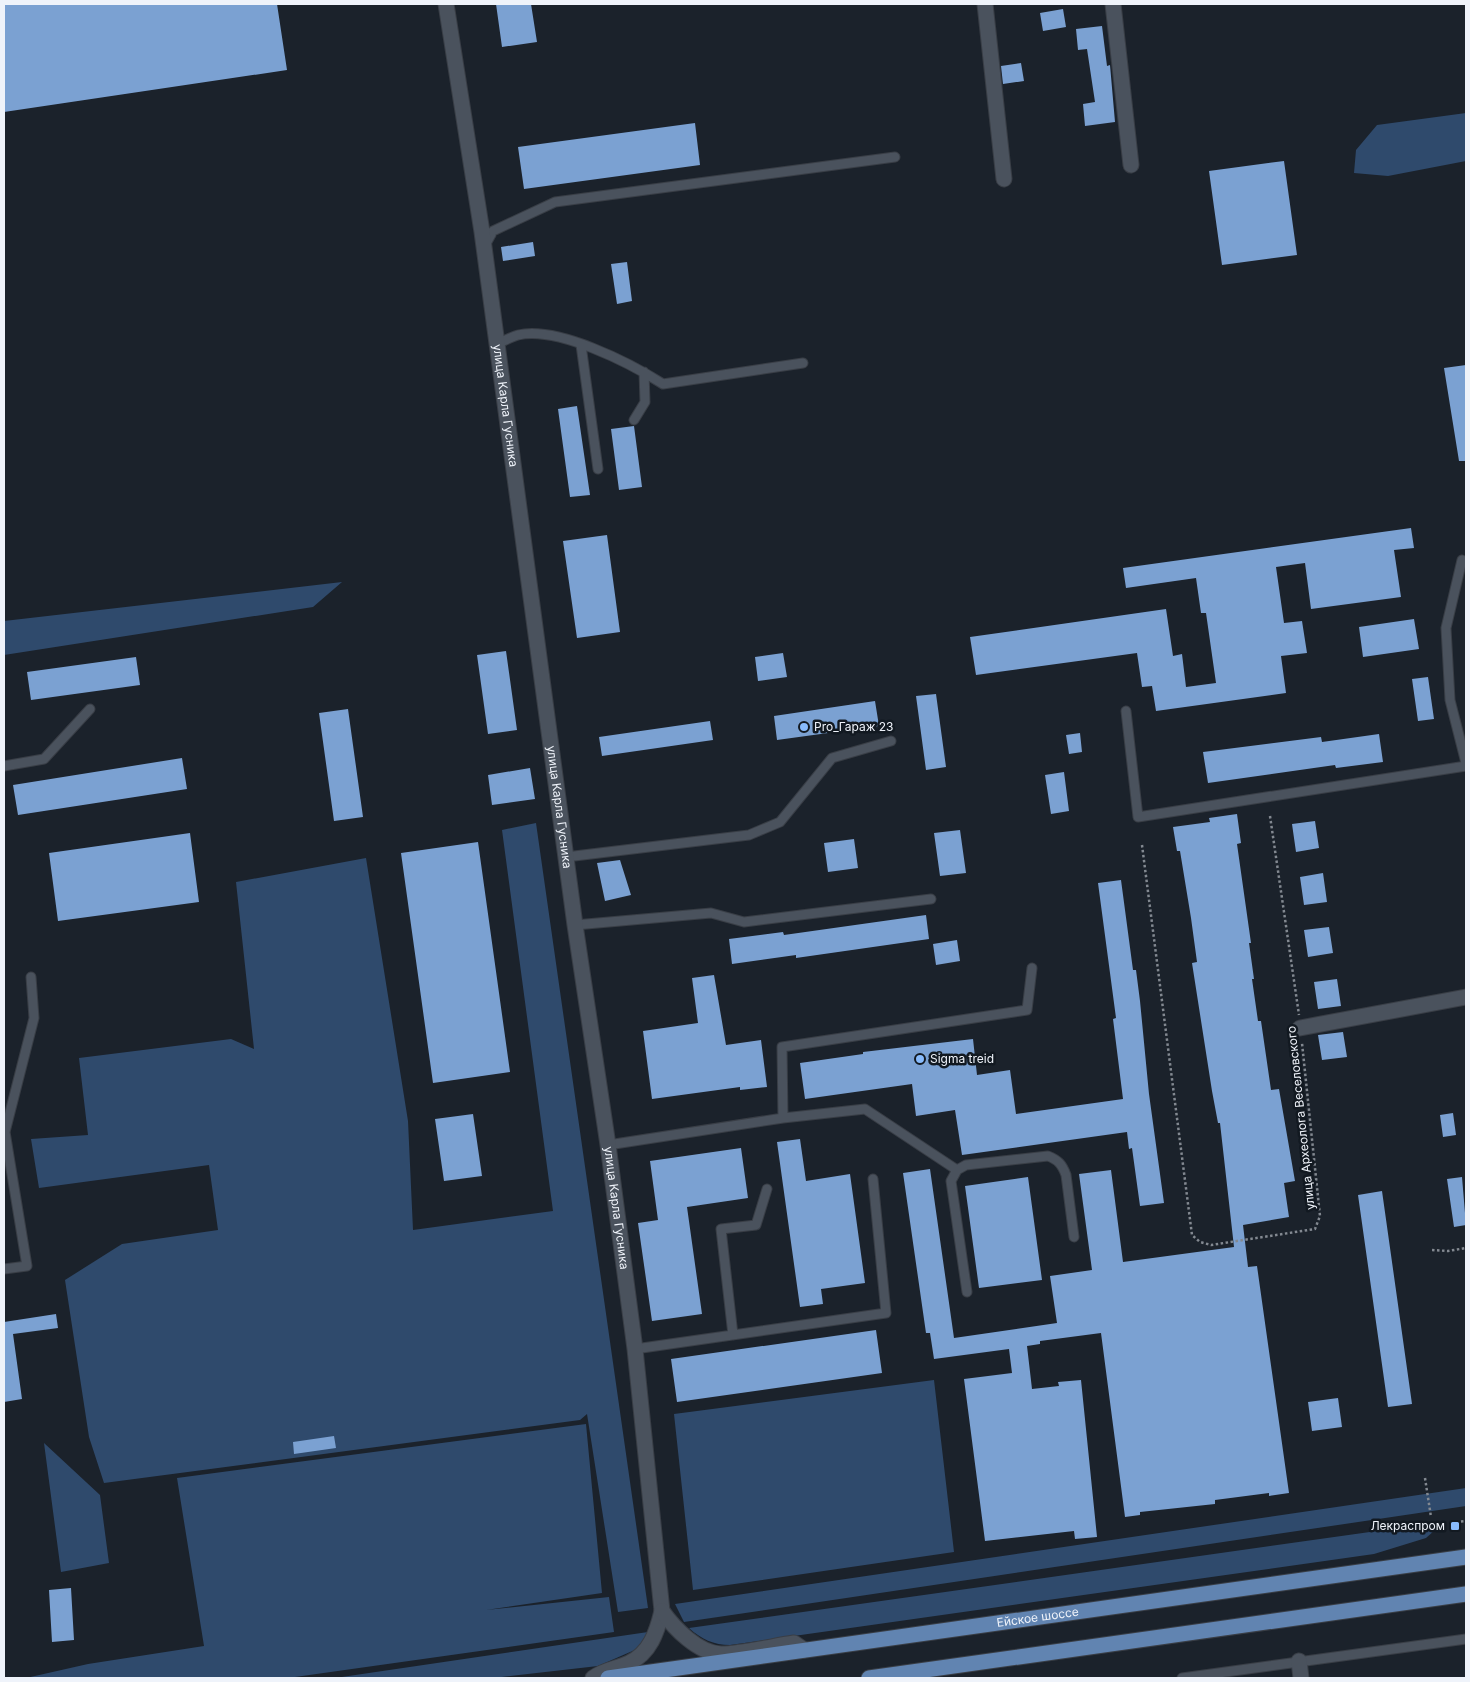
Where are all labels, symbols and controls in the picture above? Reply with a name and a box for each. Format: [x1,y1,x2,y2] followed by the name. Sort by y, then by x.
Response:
[490,343,521,468] street label: улица Карла Гусника
[814,719,893,734] place label: Pro_Гараж 23
[798,721,810,733] marker: Pro_Гараж 23
[544,745,575,869] street label: улица Карла Гусника
[1283,1025,1318,1211] street label: улица Археолога Веселовского
[930,1051,994,1066] place label: Sigma treid
[914,1053,926,1065] marker: Sigma treid
[601,1146,632,1270] street label: улица Карла Гусника
[1371,1518,1445,1533] place label: Лекраспром
[1449,1520,1461,1532] marker: Лекраспром
[996,1604,1080,1630] street label: Ейское шоссе

